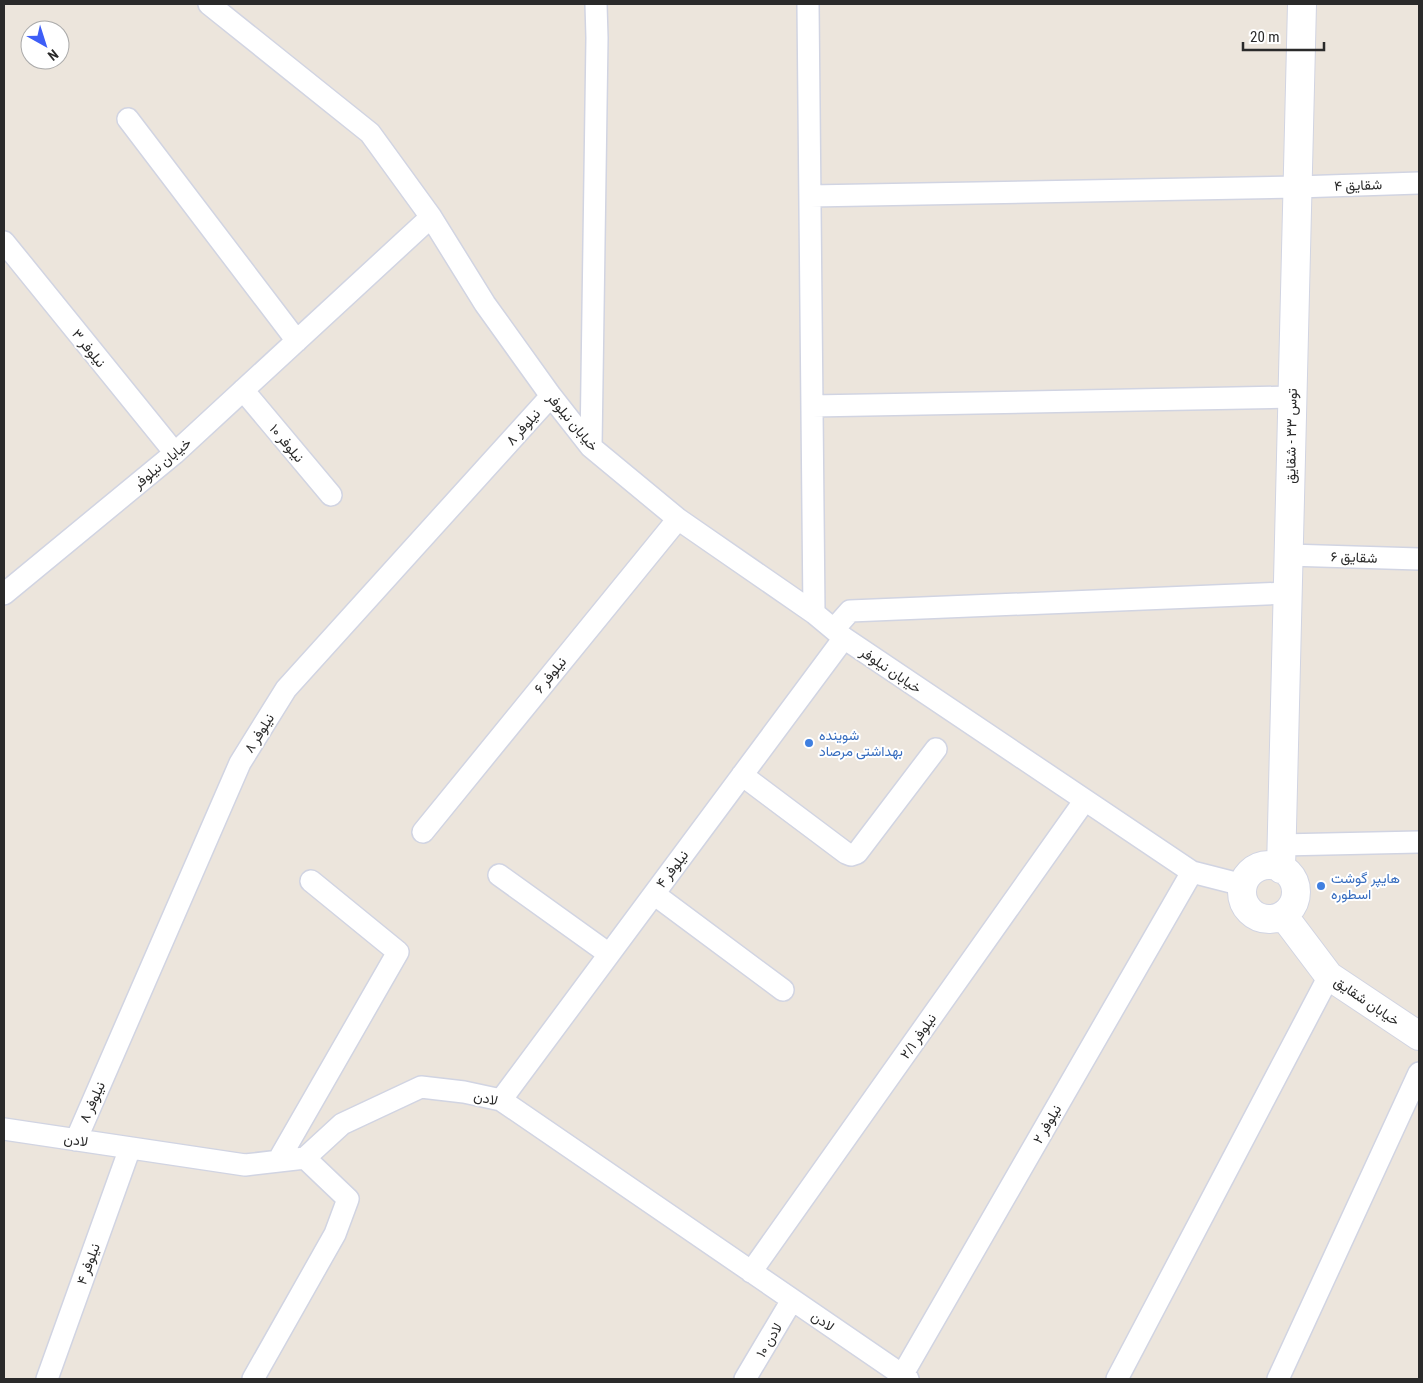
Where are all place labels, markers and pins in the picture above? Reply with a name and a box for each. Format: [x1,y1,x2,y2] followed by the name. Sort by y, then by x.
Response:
[819,727,903,760] place label: شوینده بهداشتی مرصاد
[803,737,815,749] marker: شوینده بهداشتی مرصاد
[1331,870,1400,903] place label: هایپر گوشت اسطوره
[1315,880,1327,892] marker: هایپر گوشت اسطوره

